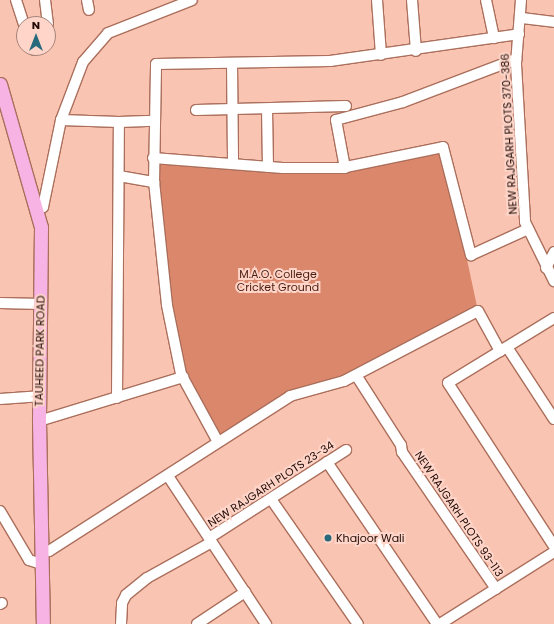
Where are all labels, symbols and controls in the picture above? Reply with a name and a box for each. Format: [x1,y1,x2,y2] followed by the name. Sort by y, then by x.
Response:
[16,16,56,56] north arrow
[32,17,40,33] text: N
[498,53,520,215] street label: NEW RAJGARH PLOTS 370-386
[237,268,319,294] park label: M.A.O. College Cricket Ground
[32,295,48,407] street label: TAUHEED PARK ROAD
[206,438,336,530] street label: NEW RAJGARH PLOTS 23-34
[412,449,506,579] street label: NEW RAJGARH PLOTS 93-113
[336,531,404,545] place label: Khajoor Wali
[323,533,333,543] marker: Khajoor Wali

